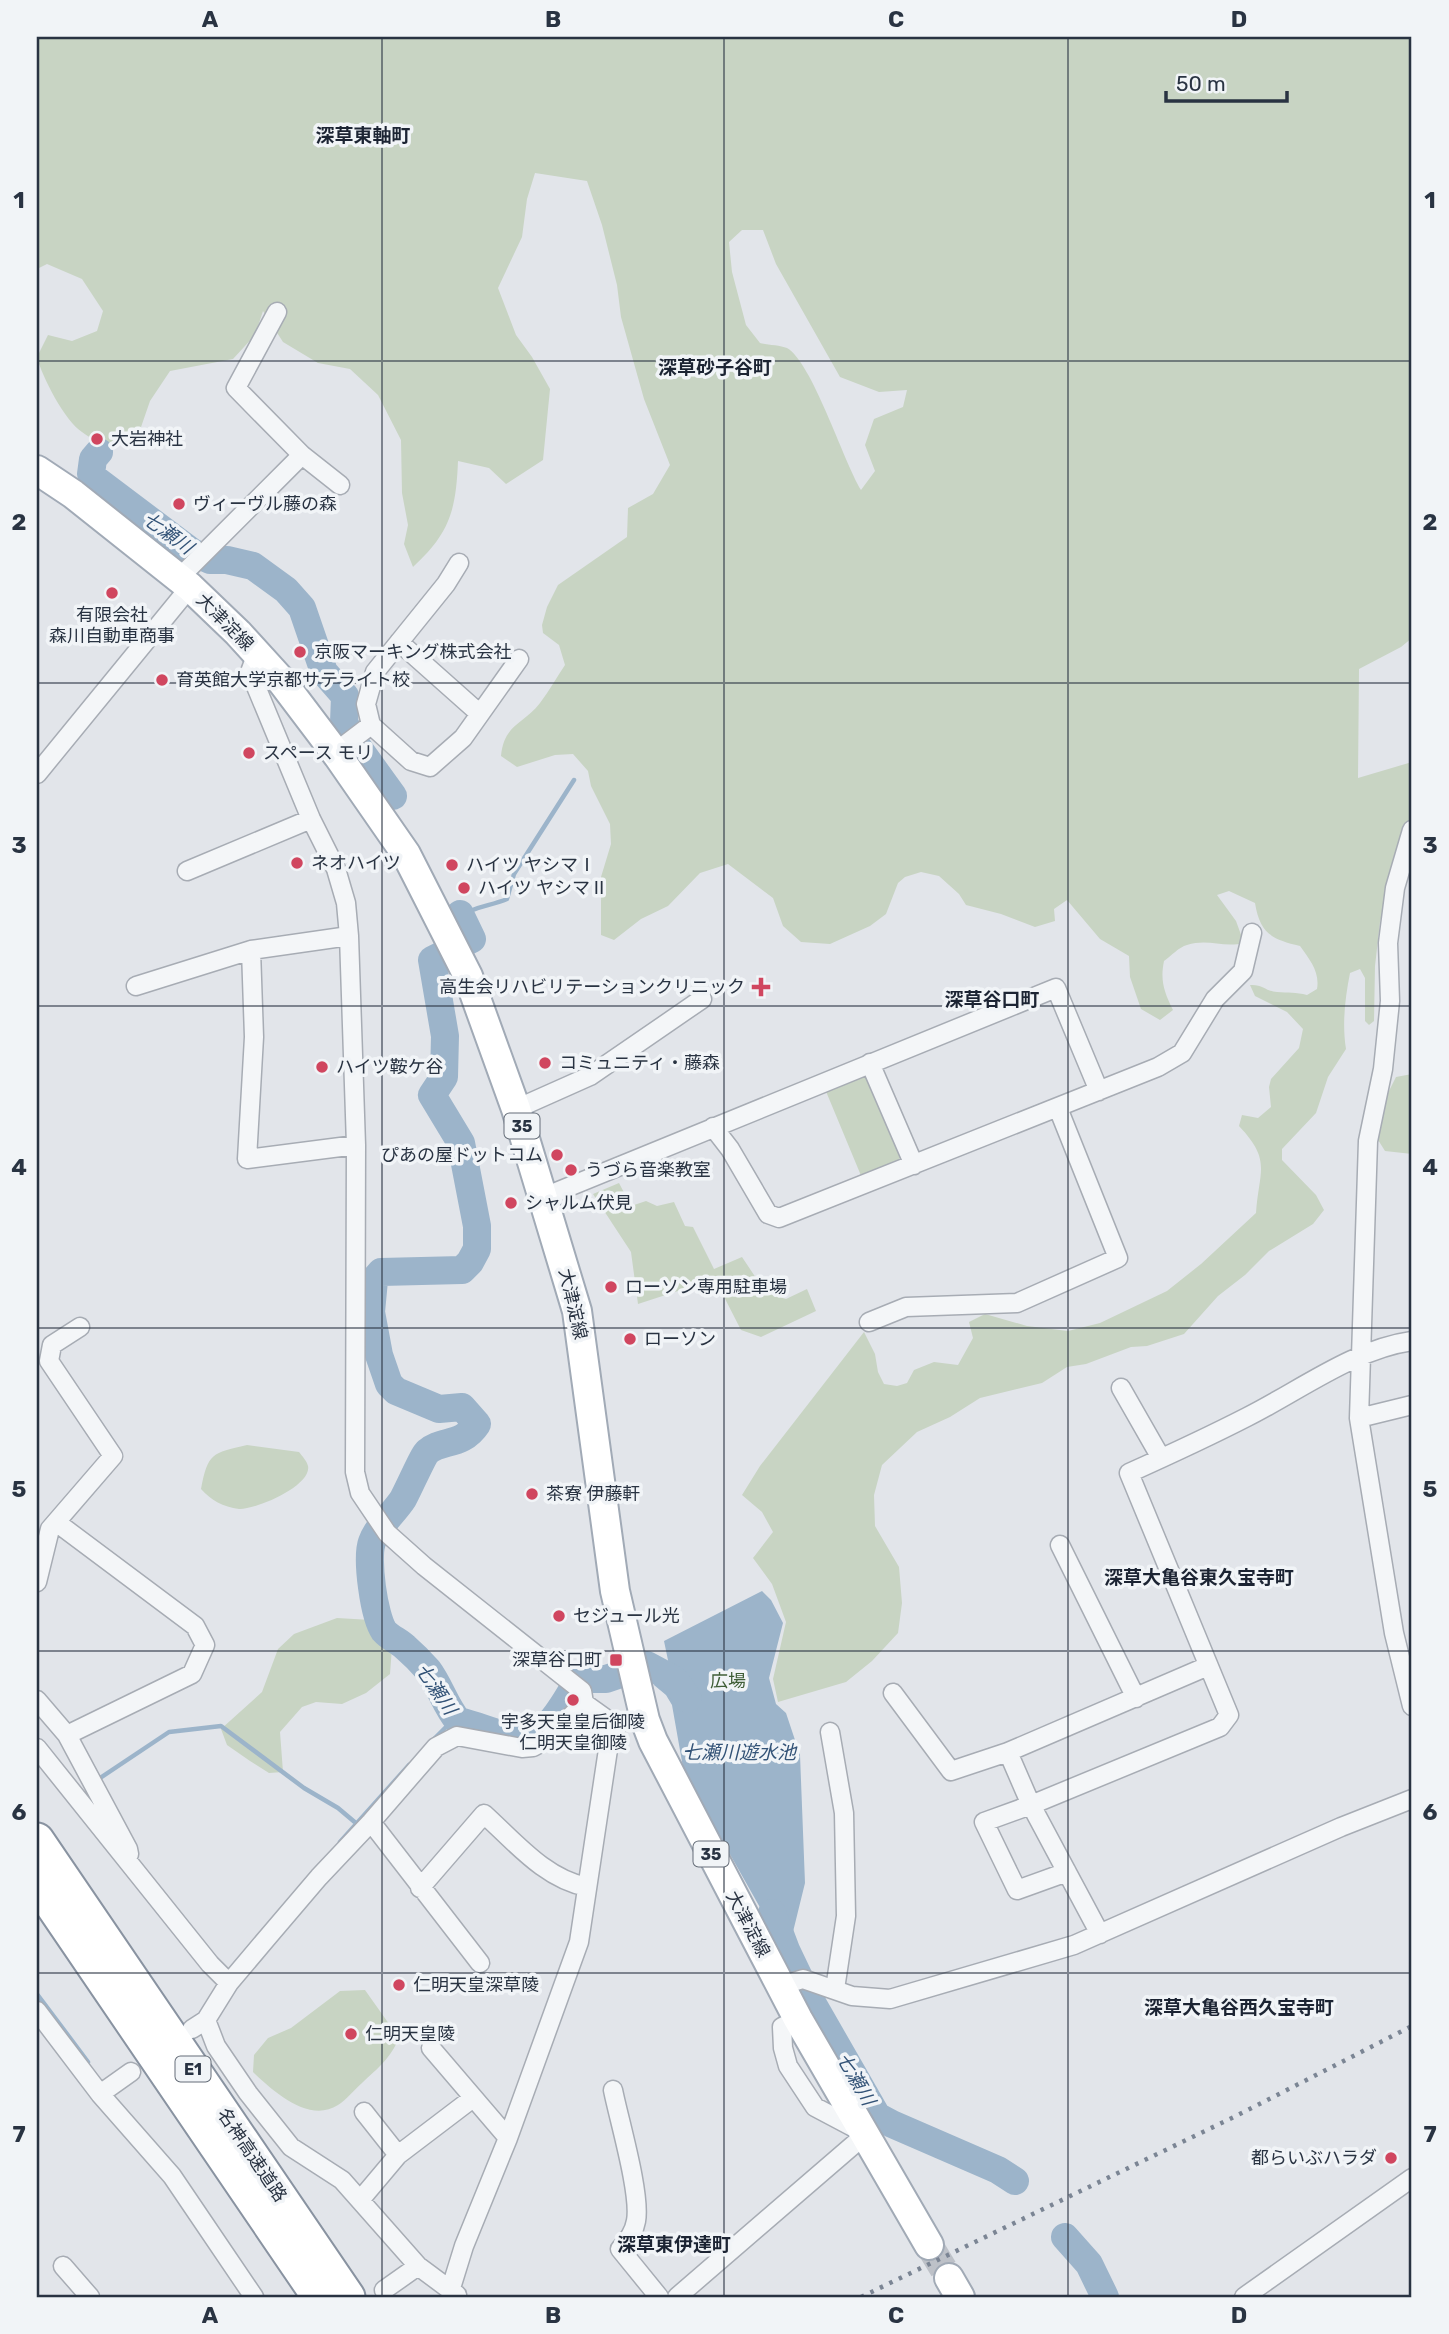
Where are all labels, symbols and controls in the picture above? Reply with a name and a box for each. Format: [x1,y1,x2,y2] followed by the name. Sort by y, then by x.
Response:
[202,5,219,33] text: A
[545,5,561,33] text: B
[888,5,904,33] text: C
[1231,5,1247,33] text: D
[1166,60,1286,104] scale bar
[1176,71,1226,96] text: 50 m
[315,124,411,147] district label: 深草東軸町
[13,186,25,214] text: 1
[1424,186,1436,214] text: 1
[658,356,772,379] district label: 深草砂子谷町
[111,428,183,450] place label: 大岩神社
[89,431,105,447] marker: 大岩神社
[193,493,337,515] place label: ヴィーヴル藤の森
[171,496,187,512] marker: ヴィーヴル藤の森
[138,507,199,560] water label: 七瀬川
[12,508,26,536] text: 2
[1423,508,1437,536] text: 2
[104,585,120,601] marker: 有限会社 森川自動車商事
[192,589,258,655] street label: 大津淀線
[49,604,175,647] place label: 有限会社 森川自動車商事
[314,641,511,663] place label: 京阪マーキング株式会社
[292,644,308,660] marker: 京阪マーキング株式会社
[176,669,410,691] place label: 育英館大学京都サテライト校
[154,672,170,688] marker: 育英館大学京都サテライト校
[263,742,373,764] place label: スペース モリ
[241,745,257,761] marker: スペース モリ
[11,831,27,859] text: 3
[1422,831,1438,859] text: 3
[311,852,401,874] place label: ネオハイツ
[466,854,596,876] place label: ハイツ ヤシマⅠ
[289,855,305,871] marker: ネオハイツ
[444,857,460,873] marker: ハイツ ヤシマⅠ
[478,877,608,899] place label: ハイツ ヤシマⅡ
[456,880,472,896] marker: ハイツ ヤシマⅡ
[439,976,745,998] place label: 高生会リハビリテーションクリニック
[751,977,771,997] marker: 高生会リハビリテーションクリニック
[944,988,1040,1011] district label: 深草谷口町
[559,1052,720,1074] place label: コミュニティ・藤森
[537,1055,553,1071] marker: コミュニティ・藤森
[336,1056,444,1078] place label: ハイツ鞍ケ谷
[314,1059,330,1075] marker: ハイツ鞍ケ谷
[504,1114,540,1138] road number: 35
[381,1144,543,1166] place label: ぴあの屋ドットコム
[549,1147,565,1163] marker: ぴあの屋ドットコム
[11,1153,27,1181] text: 4
[1422,1153,1438,1181] text: 4
[585,1159,711,1181] place label: うづら音楽教室
[563,1162,579,1178] marker: うづら音楽教室
[525,1192,633,1214] place label: シャルム伏見
[503,1195,519,1211] marker: シャルム伏見
[554,1266,592,1342] street label: 大津淀線
[625,1276,787,1298] place label: ローソン専用駐車場
[603,1279,619,1295] marker: ローソン専用駐車場
[644,1328,716,1350] place label: ローソン
[622,1331,638,1347] marker: ローソン
[12,1475,27,1503] text: 5
[1423,1475,1438,1503] text: 5
[546,1483,640,1505] place label: 茶寮 伊藤軒
[524,1486,540,1502] marker: 茶寮 伊藤軒
[1104,1566,1294,1589] district label: 深草大亀谷東久宝寺町
[573,1605,680,1627] place label: セジュール光
[551,1608,567,1624] marker: セジュール光
[512,1649,602,1671] place label: 深草谷口町
[608,1652,624,1668] marker: 深草谷口町
[411,1659,463,1721] water label: 七瀬川
[710,1670,746,1692] park label: 広場
[565,1692,581,1708] marker: 宇多天皇皇后御陵 仁明天皇御陵
[501,1711,645,1754] place label: 宇多天皇皇后御陵 仁明天皇御陵
[682,1741,798,1764] water label: 七瀬川遊水池
[12,1798,27,1826] text: 6
[1423,1798,1438,1826] text: 6
[694,1842,728,1866] road number: 35
[721,1887,775,1961] street label: 大津淀線
[413,1974,539,1996] place label: 仁明天皇深草陵
[391,1977,407,1993] marker: 仁明天皇深草陵
[1144,1996,1334,2019] district label: 深草大亀谷西久宝寺町
[365,2023,455,2045] place label: 仁明天皇陵
[343,2026,359,2042] marker: 仁明天皇陵
[832,2049,881,2111] water label: 七瀬川
[176,2056,210,2082] road number: E1
[213,2104,291,2206] street label: 名神高速道路
[12,2120,26,2148] text: 7
[1423,2120,1437,2148] text: 7
[1251,2147,1377,2169] place label: 都らいぶハラダ
[1383,2150,1399,2166] marker: 都らいぶハラダ
[617,2233,731,2256] district label: 深草東伊達町
[202,2301,219,2329] text: A
[545,2301,561,2329] text: B
[888,2301,904,2329] text: C
[1231,2301,1247,2329] text: D

